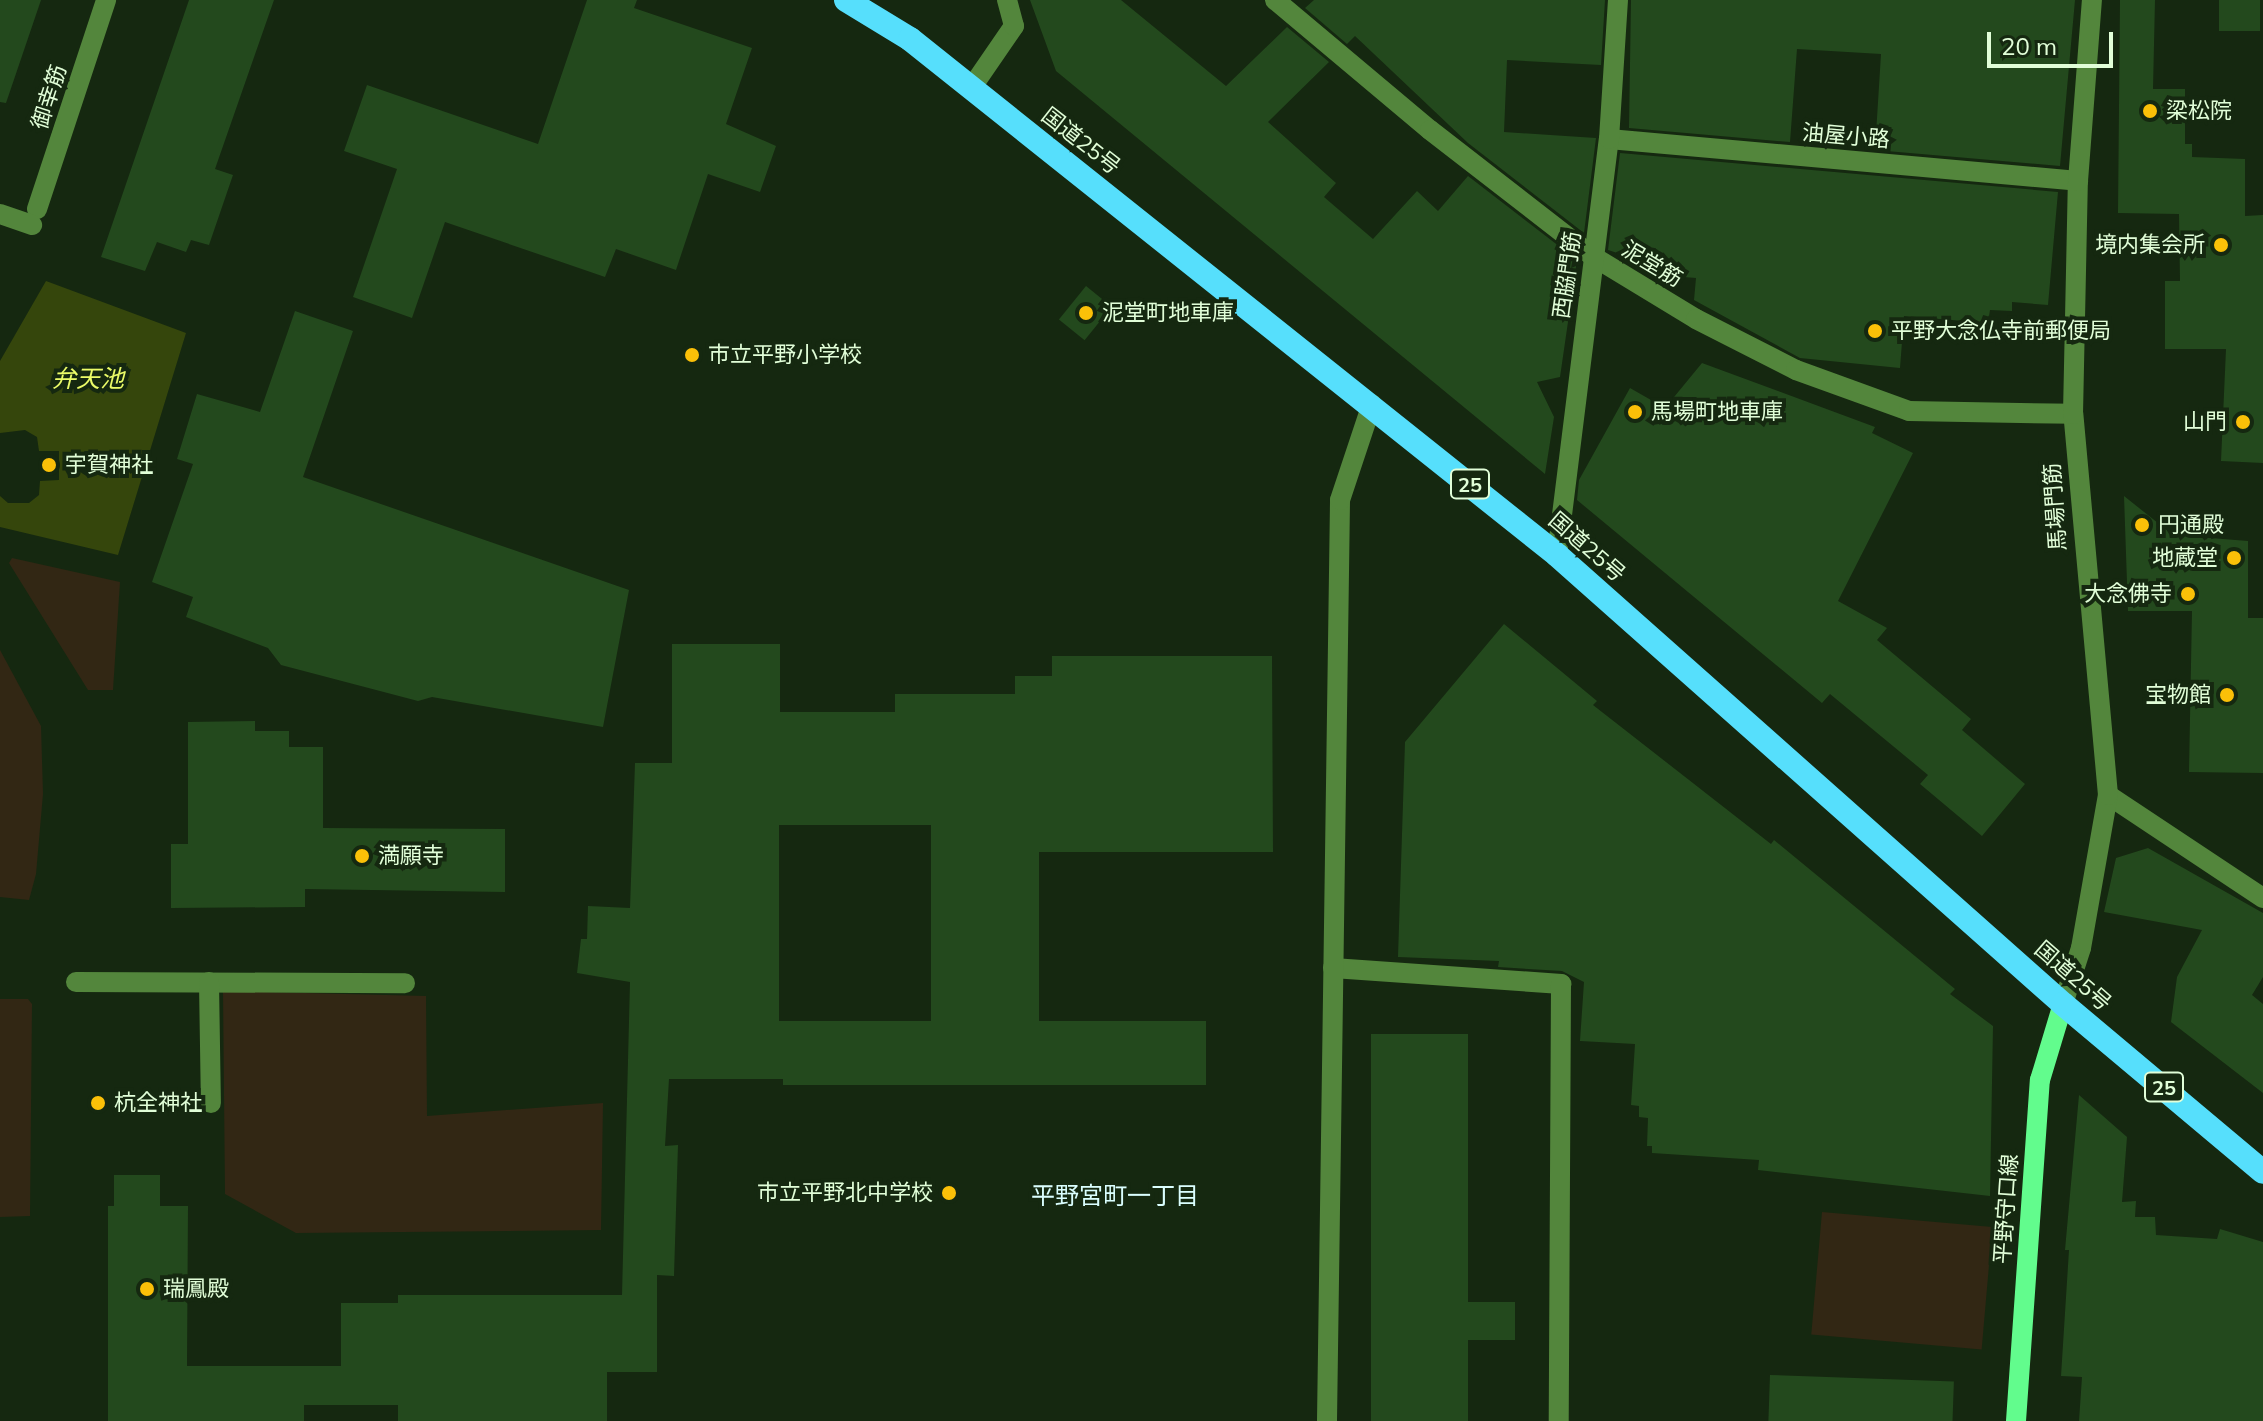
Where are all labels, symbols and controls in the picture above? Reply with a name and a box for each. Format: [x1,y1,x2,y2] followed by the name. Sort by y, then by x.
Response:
[1991,16,2117,66] scale bar
[2001,31,2057,61] text: 20 m
[26,62,72,132] street label: 御幸筋
[2166,98,2232,124] place label: 梁松院
[1036,102,1126,180] street label: 国道25号
[2141,102,2159,120] marker: 梁松院
[1801,119,1891,153] street label: 油屋小路
[1548,230,1586,320] street label: 西脇門筋
[2095,232,2205,258] place label: 境内集会所
[1617,236,1687,292] street label: 泥堂筋
[2212,236,2230,254] marker: 境内集会所
[1102,300,1234,326] place label: 泥堂町地車庫
[1077,304,1095,322] marker: 泥堂町地車庫
[1891,318,2111,344] place label: 平野大念仏寺前郵便局
[1866,322,1884,340] marker: 平野大念仏寺前郵便局
[708,342,862,368] place label: 市立平野小学校
[683,346,701,364] marker: 市立平野小学校
[52,365,124,393] water label: 弁天池
[1651,399,1783,425] place label: 馬場町地車庫
[1626,403,1644,421] marker: 馬場町地車庫
[2183,409,2227,435] place label: 山門
[2234,413,2252,431] marker: 山門
[65,452,153,478] place label: 宇賀神社
[40,456,58,474] marker: 宇賀神社
[2039,462,2071,552] street label: 馬場門筋
[1450,468,1490,500] road number: 25
[1543,507,1631,587] street label: 国道25号
[2158,512,2224,538] place label: 円通殿
[2133,516,2151,534] marker: 円通殿
[2152,545,2218,571] place label: 地蔵堂
[2225,549,2243,567] marker: 地蔵堂
[2084,581,2172,607] place label: 大念佛寺
[2179,585,2197,603] marker: 大念佛寺
[2145,682,2211,708] place label: 宝物館
[2218,686,2236,704] marker: 宝物館
[378,843,444,869] place label: 満願寺
[353,847,371,865] marker: 満願寺
[2029,936,2117,1016] street label: 国道25号
[2144,1071,2184,1103] road number: 25
[114,1090,202,1116] place label: 杭全神社
[89,1094,107,1112] marker: 杭全神社
[1989,1153,2023,1265] street label: 平野守口線
[757,1180,933,1206] place label: 市立平野北中学校
[1031,1182,1199,1210] district label: 平野宮町一丁目
[940,1184,958,1202] marker: 市立平野北中学校
[163,1276,229,1302] place label: 瑞鳳殿
[138,1280,156,1298] marker: 瑞鳳殿

